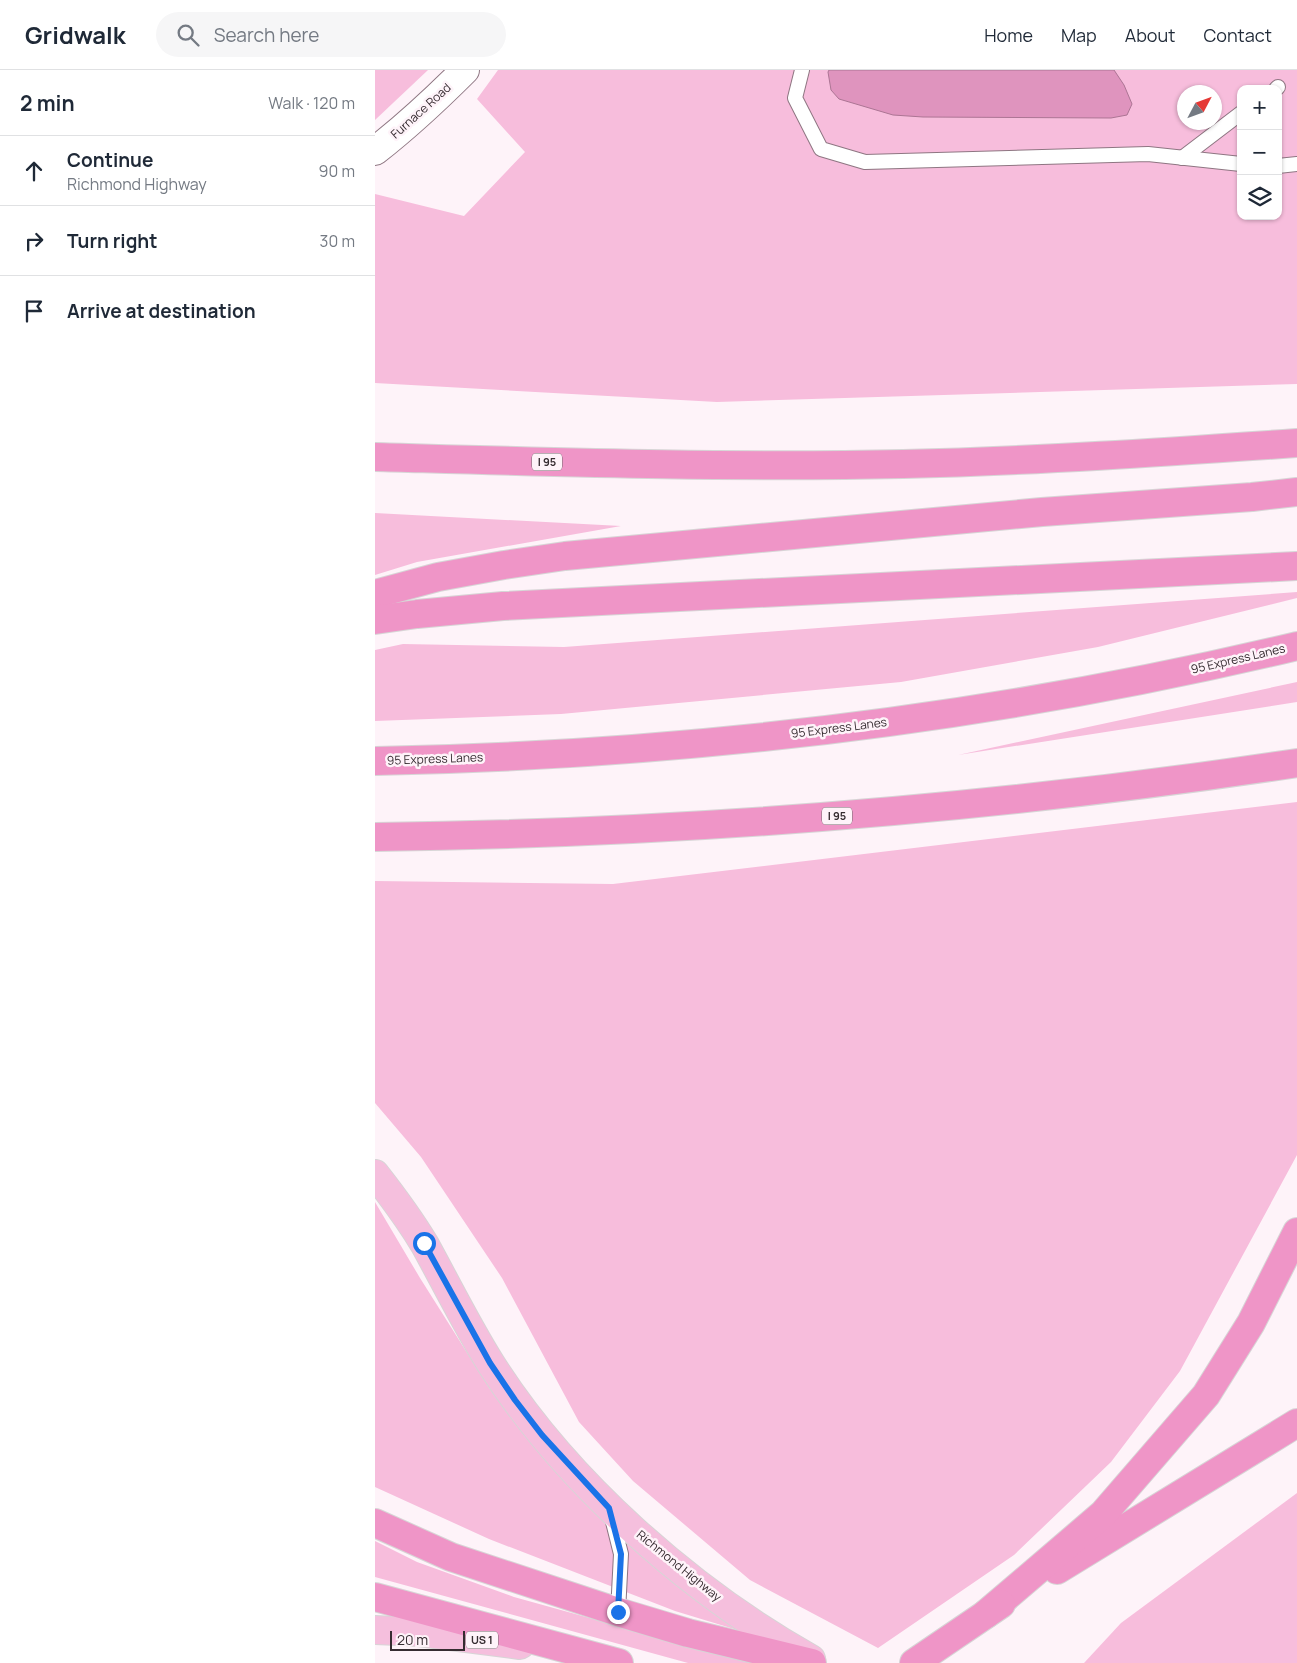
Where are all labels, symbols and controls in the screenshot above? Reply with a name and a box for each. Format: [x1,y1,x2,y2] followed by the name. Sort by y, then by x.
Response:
[156,12,506,57] search box
[25,18,126,51] text: Gridwalk
[174,21,202,49] icon: search
[214,22,319,48] text: Search here
[984,23,1033,47] text: Home
[1061,23,1097,47] text: Map
[1125,23,1175,47] text: About
[1203,23,1272,47] text: Contact
[387,79,454,142] street label: Furnace Road
[1177,85,1222,130] north arrow
[1237,85,1282,220] map controls
[1237,85,1282,130] button: +
[20,89,75,117] text: 2 min
[268,92,355,114] text: Walk · 120 m
[1237,130,1282,175] button: −
[67,147,153,173] text: Continue
[20,157,48,185] icon: ahead
[319,160,355,182] text: 90 m
[67,173,207,195] text: Richmond Highway
[1237,175,1282,220] button: layers
[20,227,48,255] icon: right
[67,228,157,254] text: Turn right
[320,230,355,252] text: 30 m
[20,297,48,325] icon: arrive
[67,298,256,324] text: Arrive at destination
[532,454,562,471] road number: I 95
[1189,639,1287,678] street label: 95 Express Lanes
[790,713,888,742] street label: 95 Express Lanes
[386,748,483,769] street label: 95 Express Lanes
[822,808,852,824] road number: I 95
[413,1232,436,1255] route start
[633,1526,726,1606] street label: Richmond Highway
[607,1601,630,1624] route end
[390,1628,465,1651] scale bar
[397,1630,428,1649] text: 20 m
[466,1632,498,1648] road number: US 1

